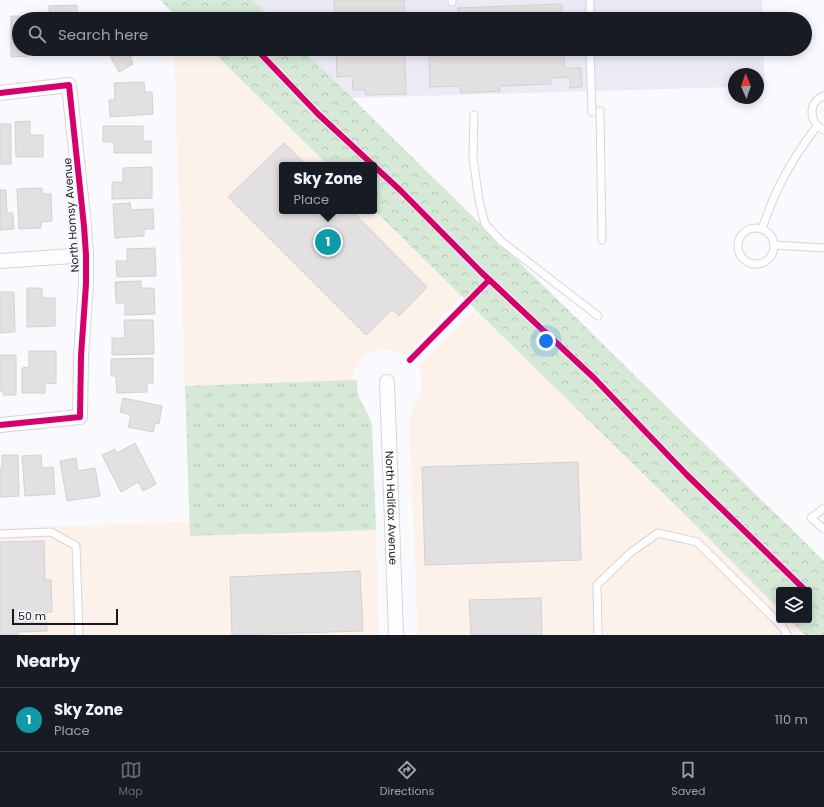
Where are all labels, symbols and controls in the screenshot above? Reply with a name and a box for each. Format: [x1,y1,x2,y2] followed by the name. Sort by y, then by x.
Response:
[12,12,812,56] search box
[26,23,48,45] icon: search
[58,24,148,45] text: Search here
[728,68,764,104] north arrow
[59,157,83,273] street label: North Homsy Avenue
[279,162,377,214] popup
[293,168,363,189] text: Sky Zone
[293,190,329,209] text: Place
[315,227,341,257] pin: 1
[536,331,556,351] your location
[381,451,402,565] street label: North Halifax Avenue
[776,587,812,623] map controls
[776,587,812,623] button: layers
[12,607,118,626] scale bar
[18,608,46,624] text: 50 m
[16,649,80,673] text: Nearby
[54,699,123,720] text: Sky Zone
[27,710,31,729] text: 1
[775,710,808,729] text: 110 m
[54,721,89,740] text: Place
[118,759,143,800] tab: Map
[380,759,434,800] tab: Directions
[671,759,706,800] tab: Saved

